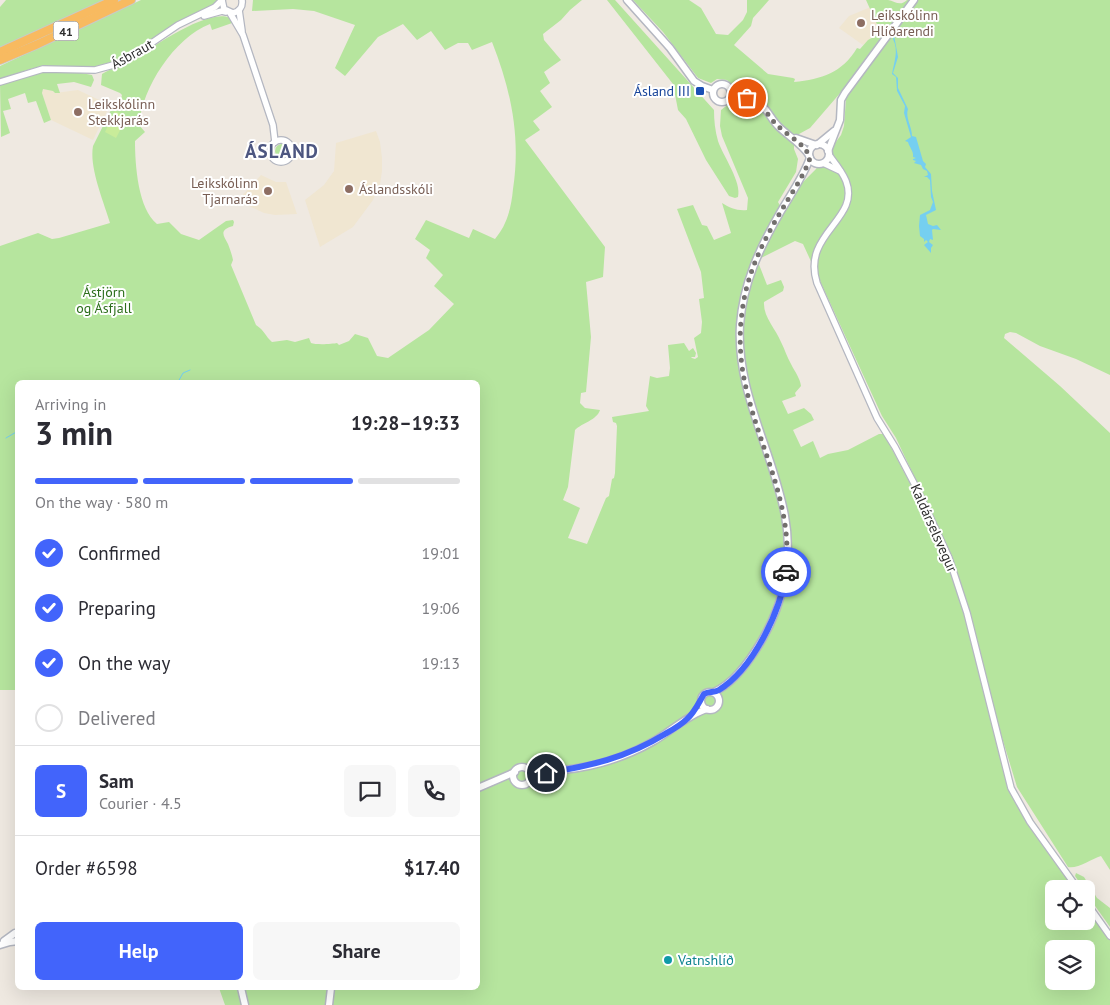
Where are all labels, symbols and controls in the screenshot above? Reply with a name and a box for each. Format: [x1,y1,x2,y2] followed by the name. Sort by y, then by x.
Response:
[871,6,938,40] place label: Leikskólinn Hlíðarendi
[855,17,867,29] marker: Leikskólinn Hlíðarendi
[54,22,78,40] road number: 41
[108,35,157,73] street label: Ásbraut
[726,77,768,119] pin
[634,82,690,100] place label: Ásland III
[733,84,761,112] icon: bag
[694,85,706,97] marker: Ásland III
[88,95,155,129] place label: Leikskólinn Stekkjarás
[72,106,84,118] marker: Leikskólinn Stekkjarás
[245,139,319,163] district label: ÁSLAND
[191,174,258,208] place label: Leikskólinn Tjarnarás
[359,180,433,198] place label: Áslandsskóli
[343,183,355,195] marker: Áslandsskóli
[262,185,274,197] marker: Leikskólinn Tjarnarás
[76,283,132,317] park label: Ástjörn og Ásfjall
[35,394,106,414] text: Arriving in
[351,411,460,435] text: 19:28–19:33
[35,412,113,454] text: 3 min
[907,481,962,575] street label: Kaldárselsvegur
[35,492,168,512] text: On the way · 580 m
[35,539,63,567] icon: check
[78,541,161,565] text: Confirmed
[422,543,460,563] text: 19:01
[761,547,811,597] courier
[772,558,800,586] icon: car
[35,594,63,622] icon: check
[78,596,156,620] text: Preparing
[422,598,460,618] text: 19:06
[35,649,63,677] icon: check
[78,651,170,675] text: On the way
[422,653,460,673] text: 19:13
[78,706,156,730] text: Delivered
[525,752,567,794] pin
[532,759,560,787] icon: home
[344,765,396,817] button: chat
[408,765,460,817] button: phone
[99,769,134,793] text: Sam
[56,779,66,803] text: S
[99,793,182,813] text: Courier · 4.5
[35,856,138,880] text: Order #6598
[404,856,460,880] text: $17.40
[1045,880,1095,990] map controls
[1045,880,1095,930] button: locate
[35,922,243,980] button: Help
[253,922,460,980] button: Share
[1045,940,1095,990] button: layers
[677,951,734,969] place label: Vatnshlíð
[662,954,674,966] marker: Vatnshlíð

